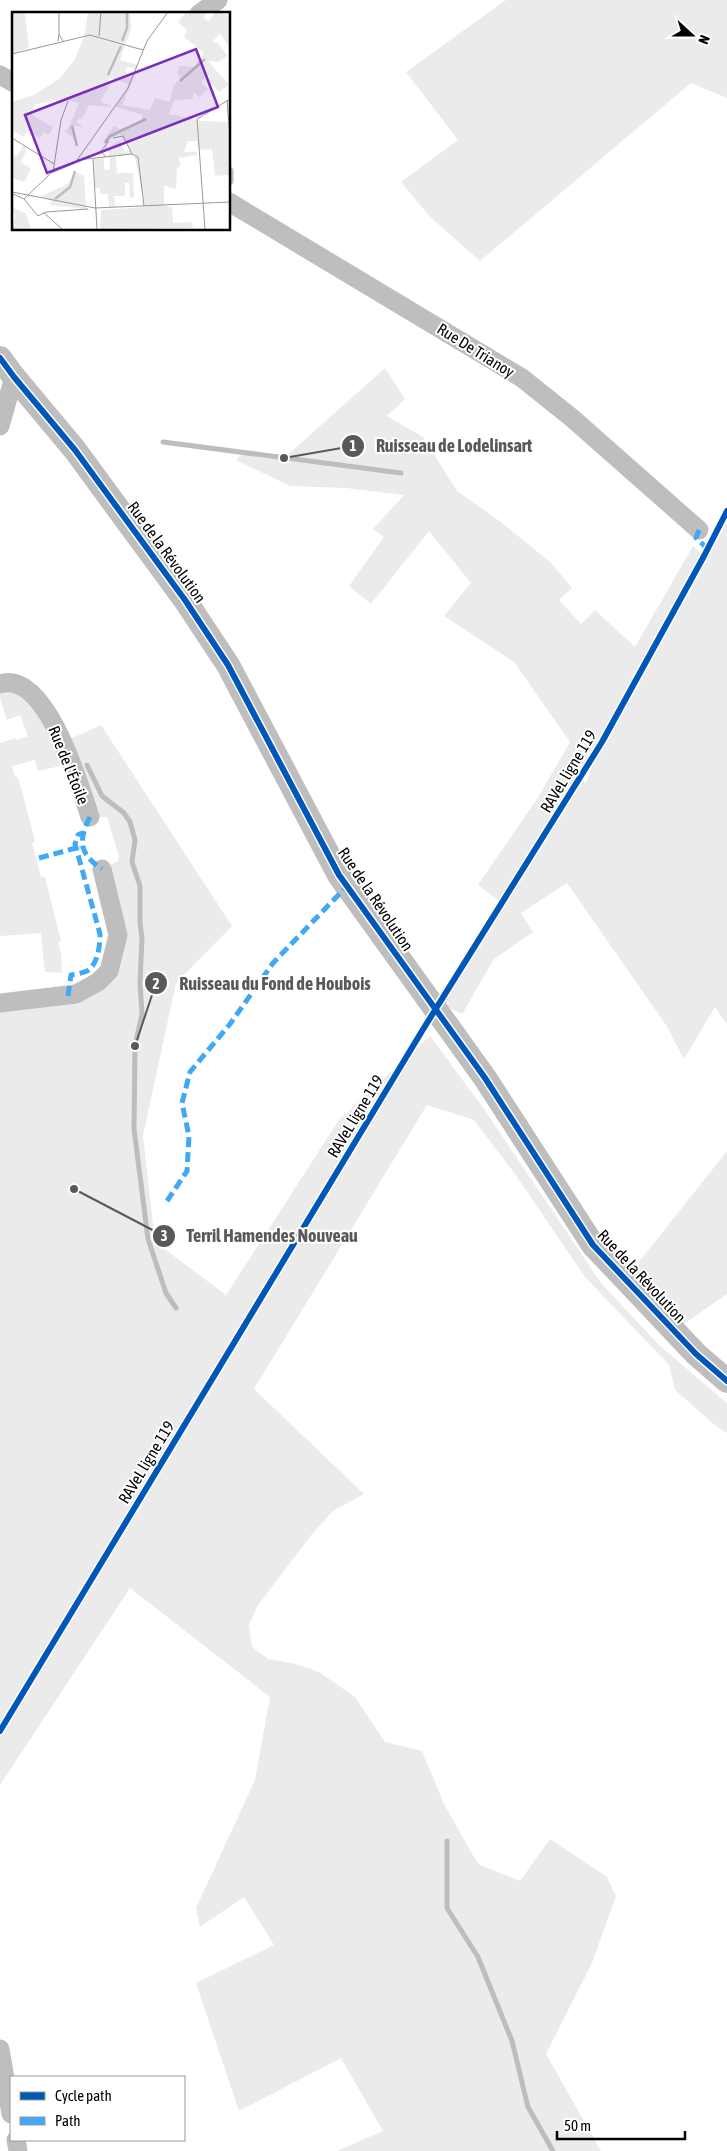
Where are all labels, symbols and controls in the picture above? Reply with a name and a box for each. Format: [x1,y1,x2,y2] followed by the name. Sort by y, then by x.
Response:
[667,10,717,60] north arrow
[12,12,230,230] inset map
[695,33,713,46] text: N
[434,319,518,382] street label: Rue De Trianoy
[341,430,542,463] callout: Ruisseau de Lodelinsart
[376,435,533,456] text: Ruisseau de Lodelinsart
[349,437,357,454] text: 1
[124,498,210,606] street label: Rue de la Révolution
[45,723,93,807] street label: Rue de l'Étoile
[536,726,601,816] street label: RAVeL ligne 119
[335,844,417,954] street label: Rue de la Révolution
[144,967,380,1000] callout: Ruisseau du Fond de Houbois
[179,973,371,994] text: Ruisseau du Fond de Houbois
[152,975,160,992] text: 2
[323,1071,388,1161] street label: RAVeL ligne 119
[152,1219,368,1252] callout: Terril Hamendes Nouveau
[186,1225,358,1246] text: Terril Hamendes Nouveau
[594,1226,690,1326] street label: Rue de la Révolution
[160,1227,168,1244] text: 3
[114,1417,179,1507] street label: RAVeL ligne 119
[10,2076,185,2141] legend
[55,2087,112,2104] text: Cycle path
[557,2108,684,2140] scale bar
[55,2112,81,2129] text: Path
[564,2117,591,2134] text: 50 m

